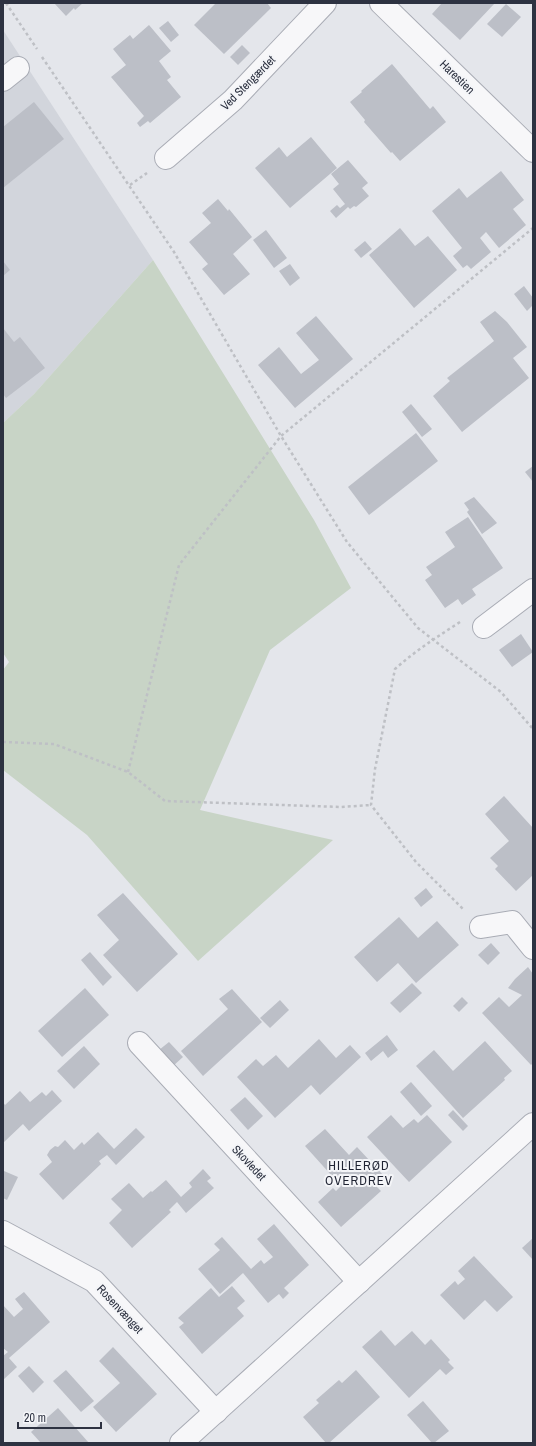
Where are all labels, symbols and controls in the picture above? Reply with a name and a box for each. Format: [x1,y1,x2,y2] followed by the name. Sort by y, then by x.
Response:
[217,52,279,114] street label: Ved Stengærdet
[436,56,478,98] street label: Harestien
[228,1142,270,1184] street label: Skovledet
[325,1157,393,1189] district label: HILLERØD OVERDREV
[93,1281,147,1337] street label: Rosenvænget
[18,1404,101,1430] scale bar
[24,1410,46,1426] text: 20 m

